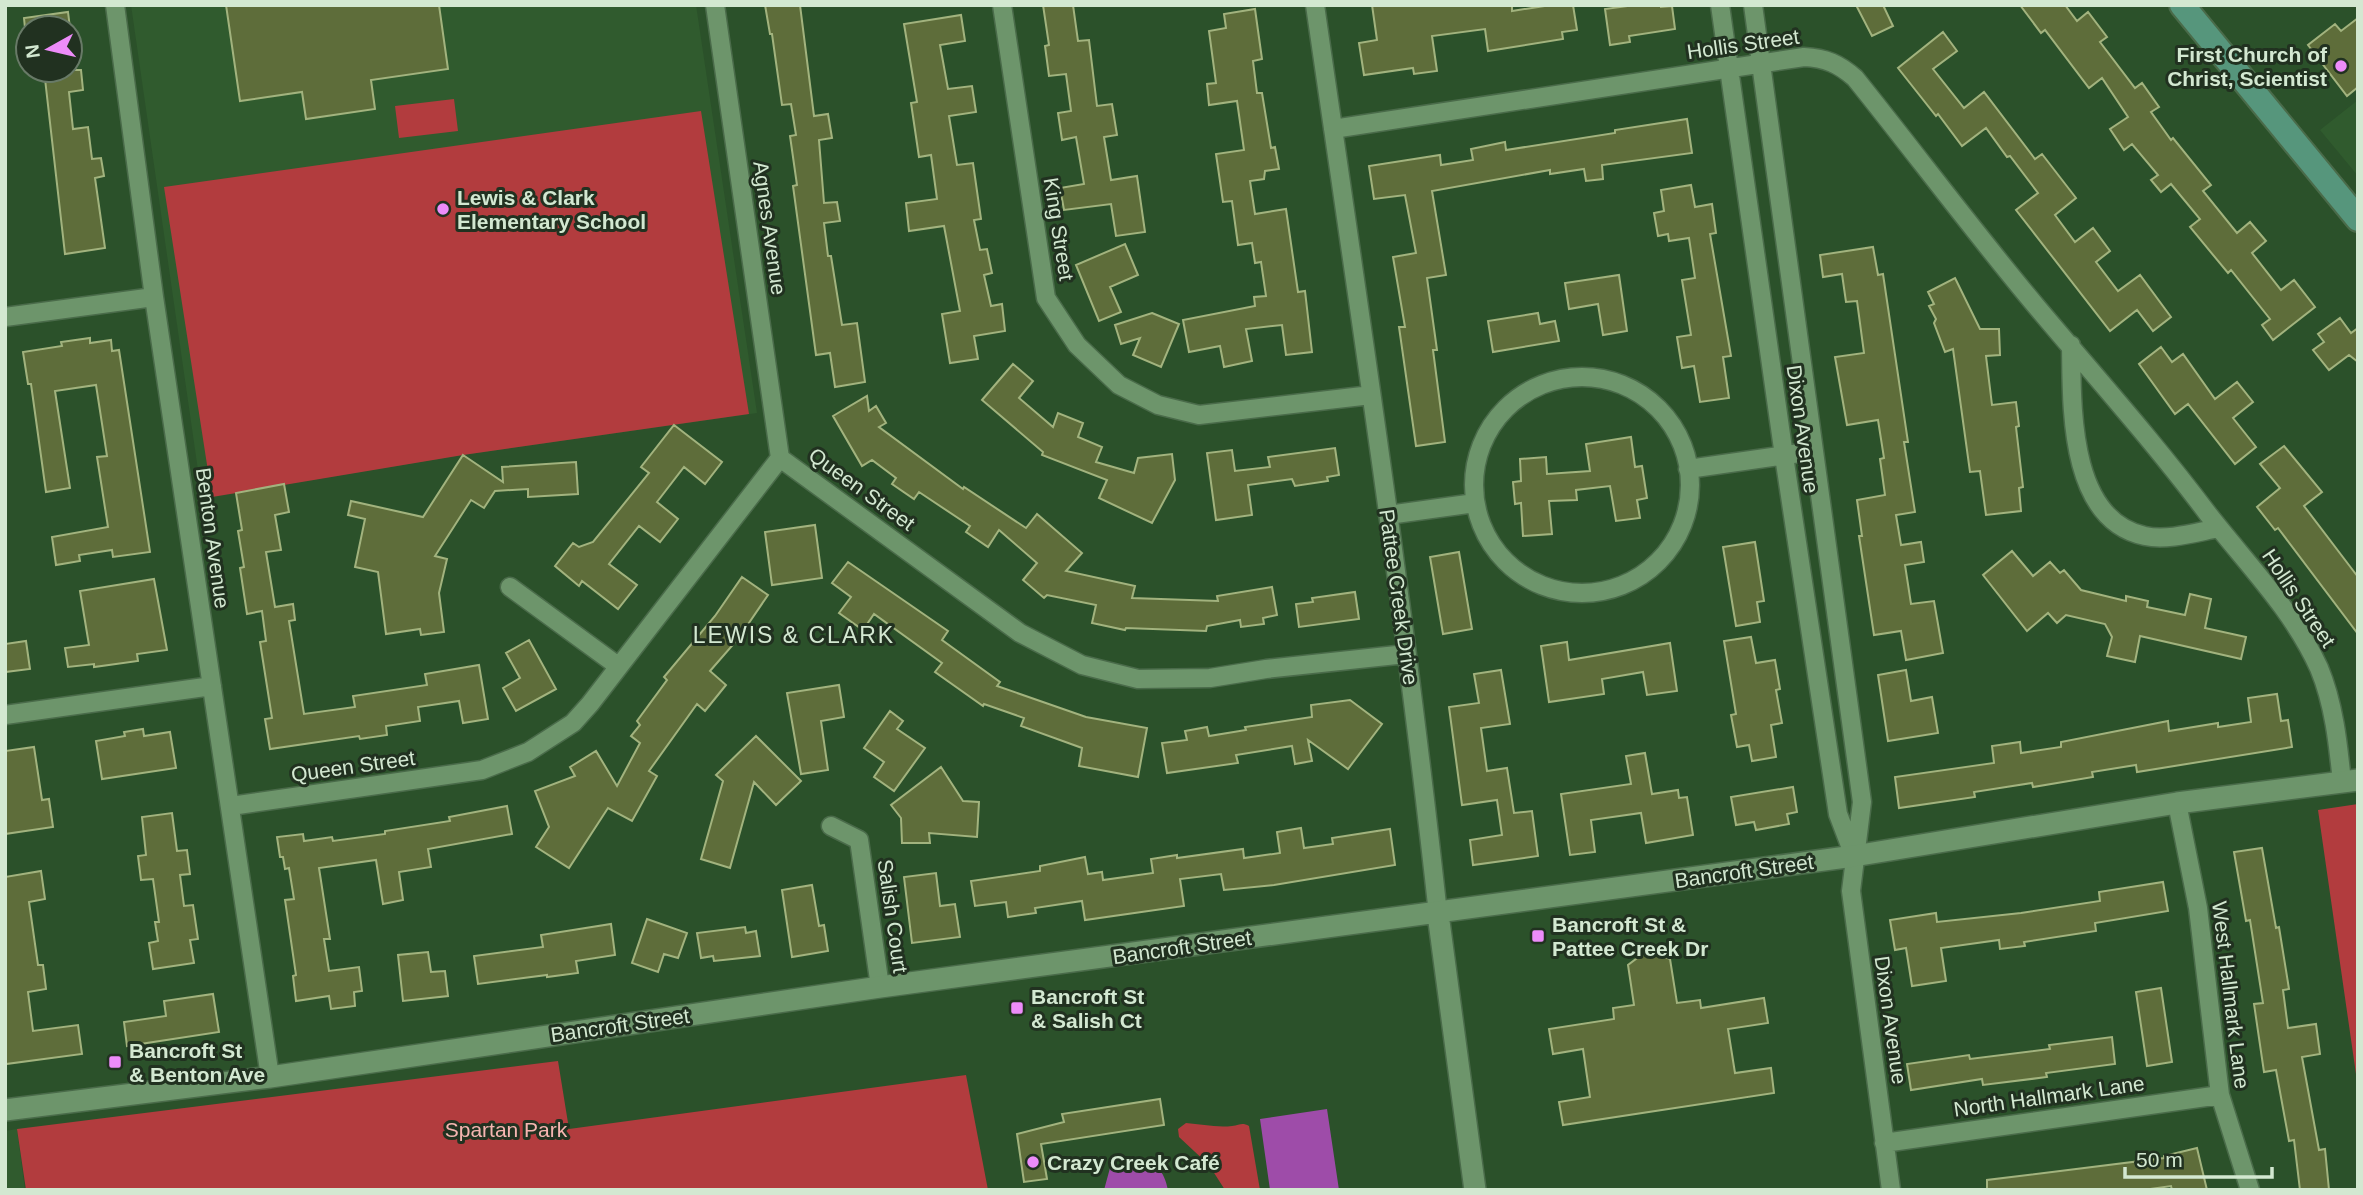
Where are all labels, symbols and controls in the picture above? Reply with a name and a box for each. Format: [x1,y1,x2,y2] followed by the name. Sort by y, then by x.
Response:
[14,14,84,84] north arrow
[1685,25,1801,63] street label: Hollis Street
[21,43,44,60] text: N
[2167,43,2328,90] place label: First Church of Christ, Scientist
[2333,58,2349,74] marker: First Church of Christ, Scientist
[749,160,791,296] street label: Agnes Avenue
[1040,176,1079,282] street label: King Street
[457,186,646,233] place label: Lewis & Clark Elementary School
[435,201,451,217] marker: Lewis & Clark Elementary School
[1783,363,1823,495] street label: Dixon Avenue
[805,443,919,535] street label: Queen Street
[192,466,234,610] street label: Benton Avenue
[1375,508,1423,686] street label: Pattee Creek Drive
[2258,545,2340,651] street label: Hollis Street
[693,622,895,648] district label: LEWIS & CLARK
[290,746,417,786] street label: Queen Street
[1673,850,1815,892] street label: Bancroft Street
[874,858,912,974] street label: Salish Court
[2208,900,2254,1090] street label: West Hallmark Lane
[1552,913,1708,960] place label: Bancroft St & Pattee Creek Dr
[1111,926,1253,968] street label: Bancroft Street
[1530,928,1546,944] marker: Bancroft St & Pattee Creek Dr
[1871,954,1911,1086] street label: Dixon Avenue
[1031,985,1144,1032] place label: Bancroft St & Salish Ct
[1009,1000,1025,1016] marker: Bancroft St & Salish Ct
[549,1004,691,1046] street label: Bancroft Street
[129,1039,265,1086] place label: Bancroft St & Benton Ave
[107,1054,123,1070] marker: Bancroft St & Benton Ave
[1952,1071,2146,1121] street label: North Hallmark Lane
[445,1118,568,1141] park label: Spartan Park
[2125,1136,2272,1180] scale bar
[2136,1148,2183,1171] text: 50 m
[1047,1151,1220,1174] place label: Crazy Creek Café
[1025,1154,1041,1170] marker: Crazy Creek Café

